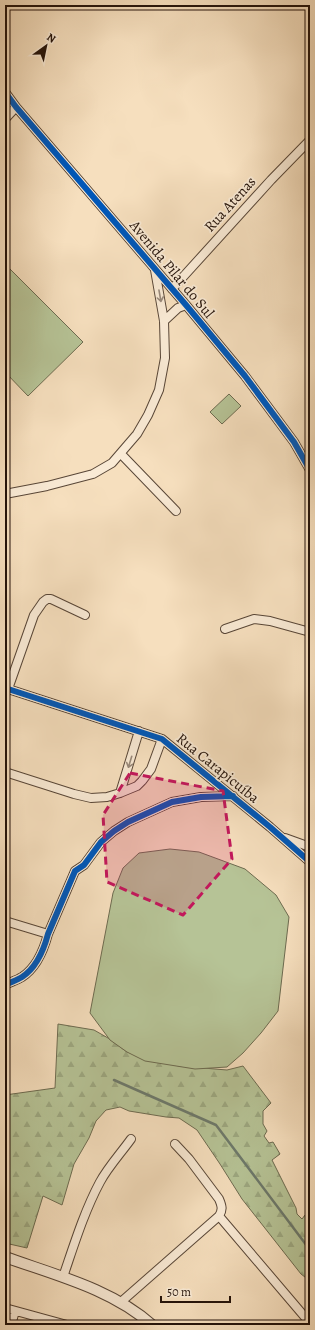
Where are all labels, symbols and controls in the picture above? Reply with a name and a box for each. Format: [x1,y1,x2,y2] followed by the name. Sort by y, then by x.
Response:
[26,26,66,66] north arrow
[44,30,59,47] text: N
[200,172,260,236] street label: Rua Atenas
[124,215,219,322] street label: Avenida Pilar do Sul
[156,289,164,302] one-way arrow
[172,728,264,808] street label: Rua Carapicuíba
[126,755,133,768] one-way arrow
[161,1278,230,1304] scale bar
[167,1284,191,1300] text: 50 m

